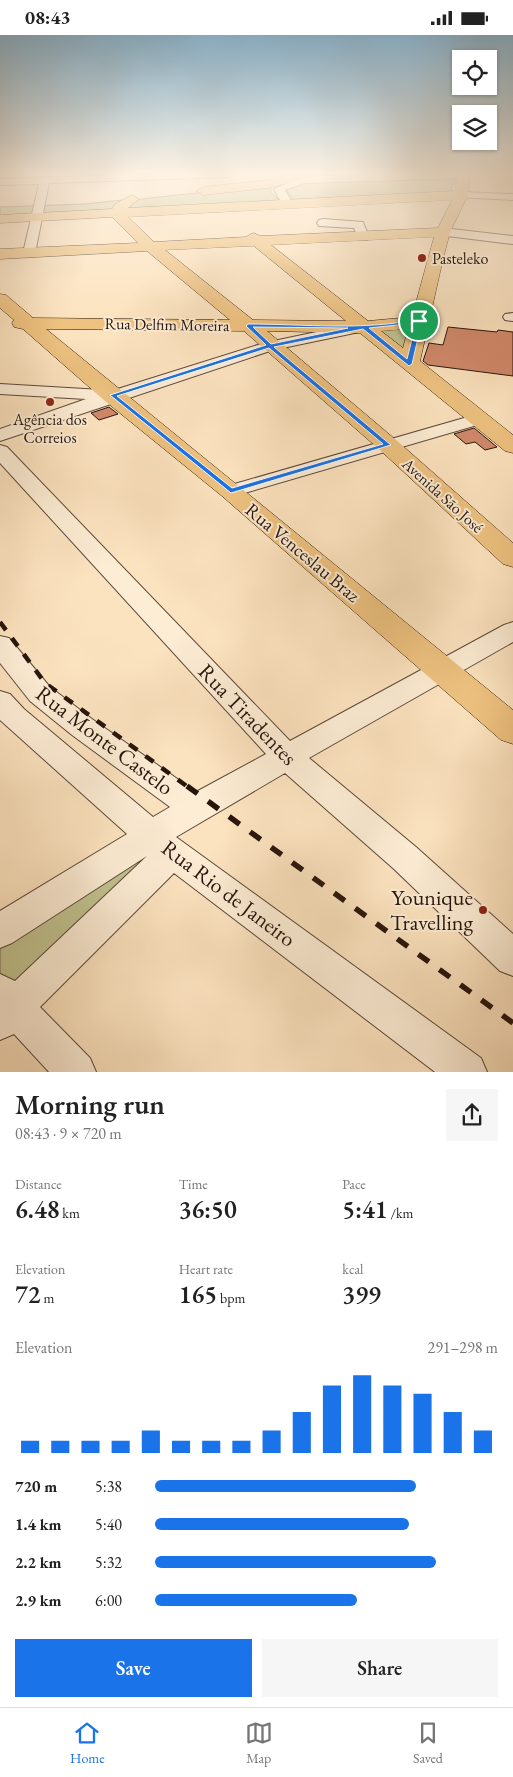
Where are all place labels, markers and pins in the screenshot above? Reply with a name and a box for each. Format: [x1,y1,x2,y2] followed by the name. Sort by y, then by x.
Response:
[432,248,488,269] place label: Pasteleko
[416,252,428,264] marker: Pasteleko
[398,300,440,342] pin
[44,396,56,408] marker: Agência dos Correios
[12,409,87,448] place label: Agência dos Correios
[390,883,473,937] place label: Younique Travelling
[477,904,489,916] marker: Younique Travelling

